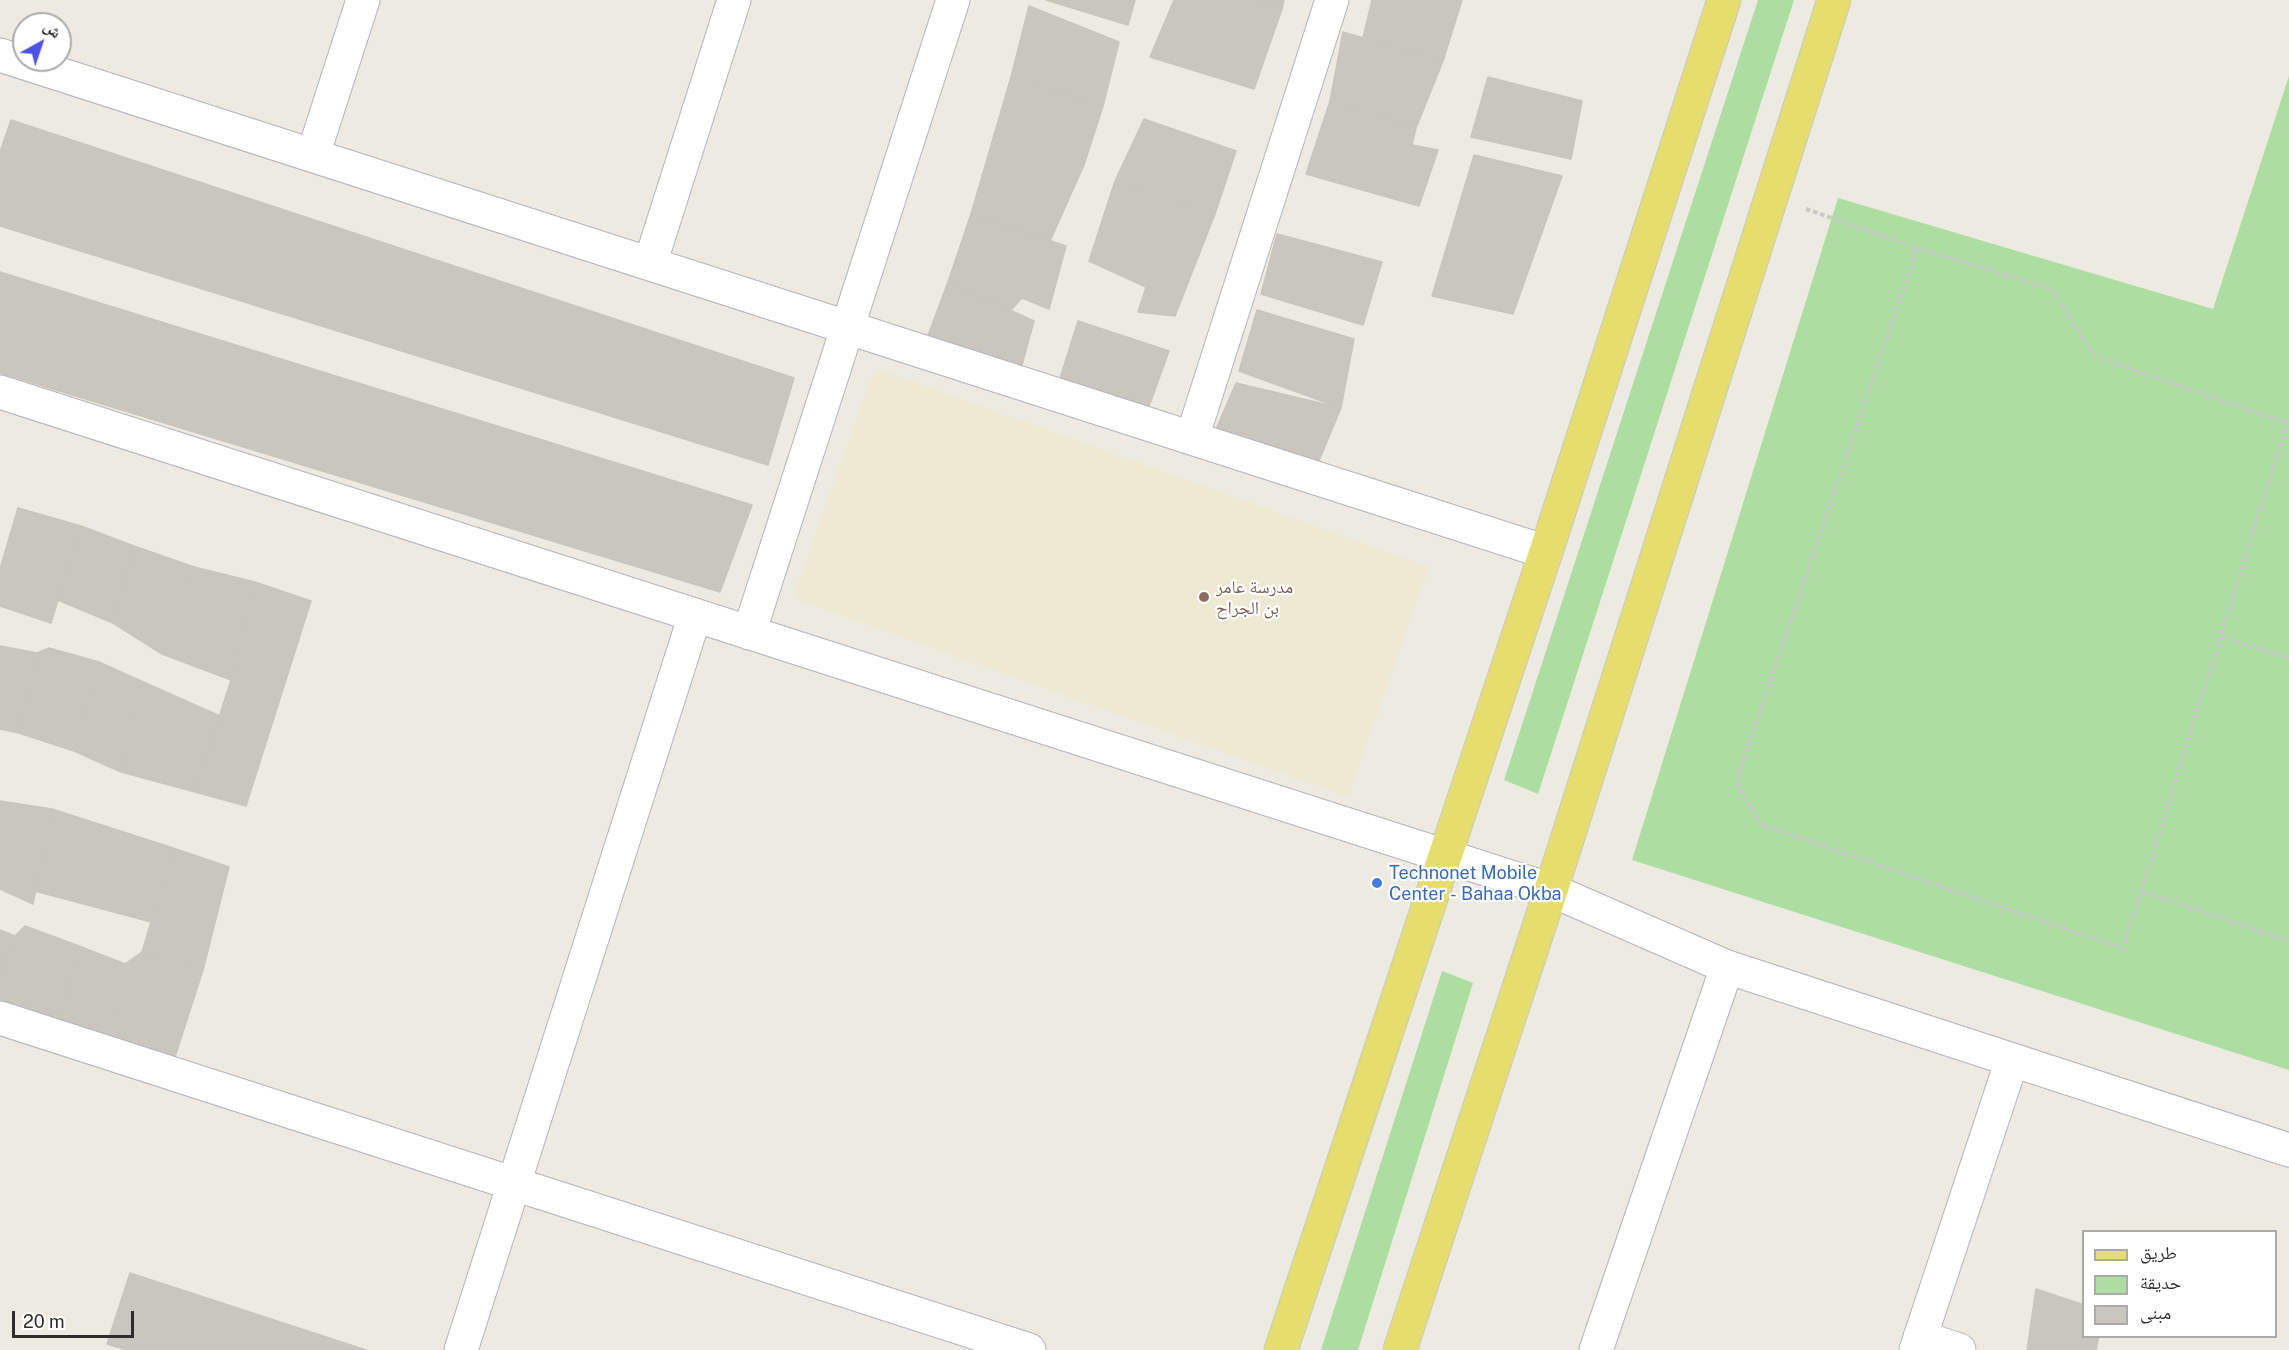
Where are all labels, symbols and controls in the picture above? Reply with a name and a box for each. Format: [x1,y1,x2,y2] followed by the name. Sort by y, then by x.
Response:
[12,12,72,72] north arrow
[40,17,65,42] text: ش
[1216,576,1293,618] place label: مدرسة عامر بن الجراح
[1197,590,1211,604] marker: مدرسة عامر بن الجراح
[1389,862,1561,904] place label: Technonet Mobile Center - Bahaa Okba
[1370,876,1384,890] marker: Technonet Mobile Center - Bahaa Okba
[2082,1230,2277,1338] legend
[2140,1242,2177,1263] text: طريق
[2140,1272,2181,1293] text: حديقة
[15,1299,136,1337] scale bar
[2140,1302,2171,1323] text: مبنى
[23,1311,65,1332] text: 20 m

